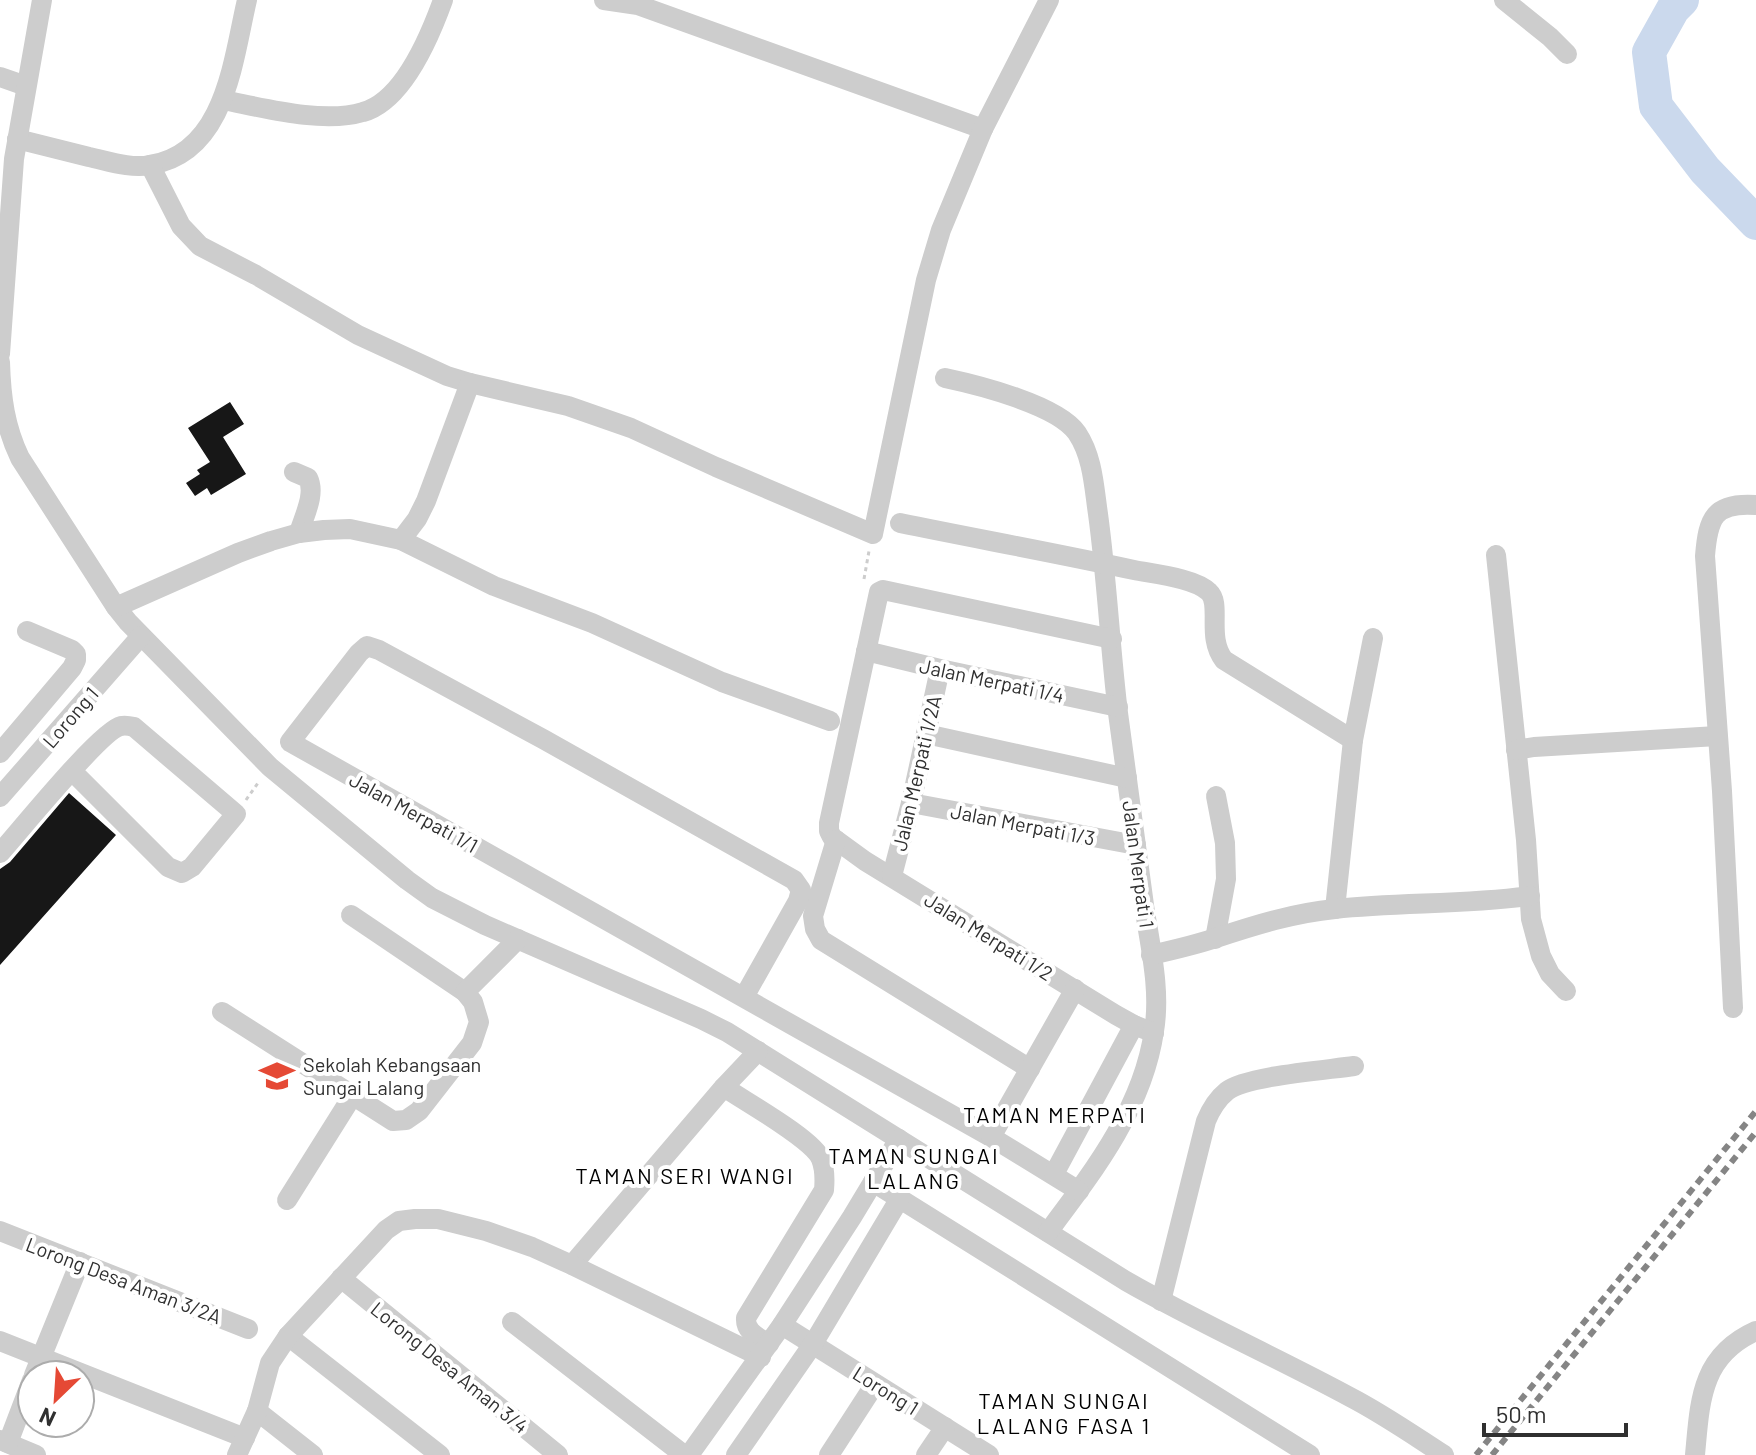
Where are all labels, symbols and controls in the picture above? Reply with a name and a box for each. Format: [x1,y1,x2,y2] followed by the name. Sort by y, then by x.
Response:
[918,653,1066,707] street label: Jalan Merpati 1/4
[37,682,103,752] street label: Lorong 1
[886,693,946,853] street label: Jalan Merpati 1/2A
[346,767,482,857] street label: Jalan Merpati 1/1
[949,798,1097,850] street label: Jalan Merpati 1/3
[1118,799,1160,929] street label: Jalan Merpati 1
[920,887,1058,985] street label: Jalan Merpati 1/2
[303,1052,481,1099] place label: Sekolah Kebangsaan Sungai Lalang
[258,1057,296,1095] school or university icon: Sekolah Kebangsaan Sungai Lalang
[963,1101,1147,1127] district label: TAMAN MERPATI
[828,1142,1000,1193] district label: TAMAN SUNGAI LALANG
[575,1162,795,1188] district label: TAMAN SERI WANGI
[23,1232,225,1328] street label: Lorong Desa Aman 3/2A
[366,1296,534,1438] street label: Lorong Desa Aman 3/4
[16,1359,96,1439] north arrow
[849,1361,923,1419] street label: Lorong 1
[977,1387,1151,1438] district label: TAMAN SUNGAI LALANG FASA 1
[1484,1387,1626,1437] scale bar
[1496,1399,1547,1428] text: 50 m
[35,1403,59,1433] text: N

